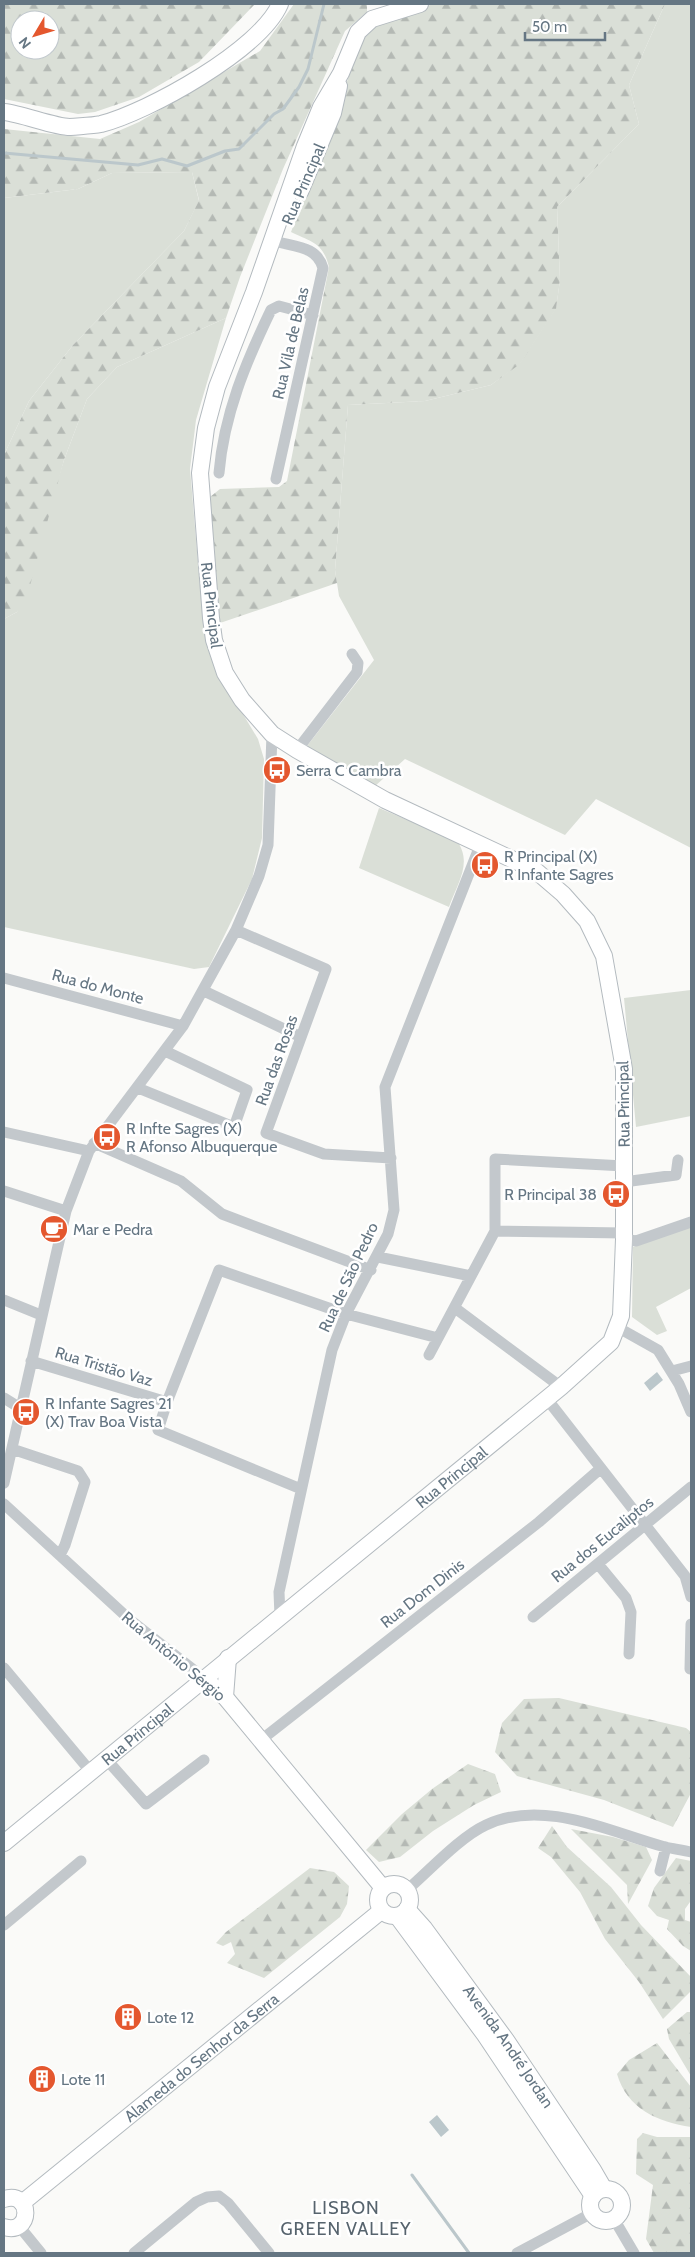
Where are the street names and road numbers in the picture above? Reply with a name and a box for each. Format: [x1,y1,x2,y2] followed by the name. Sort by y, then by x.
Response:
[278,140,329,228] street label: Rua Principal
[268,285,313,401] street label: Rua Vila de Belas
[197,561,226,649] street label: Rua Principal
[50,965,146,1008] street label: Rua do Monte
[251,1012,302,1108] street label: Rua das Rosas
[613,1060,634,1147] street label: Rua Principal
[315,1219,382,1335] street label: Rua de São Pedro
[53,1343,155,1390] street label: Rua Tristão Vaz
[412,1442,491,1512] street label: Rua Principal
[548,1492,657,1586] street label: Rua dos Eucaliptos
[377,1555,468,1632] street label: Rua Dom Dinis
[118,1607,230,1705] street label: Rua António Sérgio
[98,1699,177,1769] street label: Rua Principal
[459,1982,558,2112] street label: Avenida André Jordan
[121,1989,283,2126] street label: Alameda do Senhor da Serra

